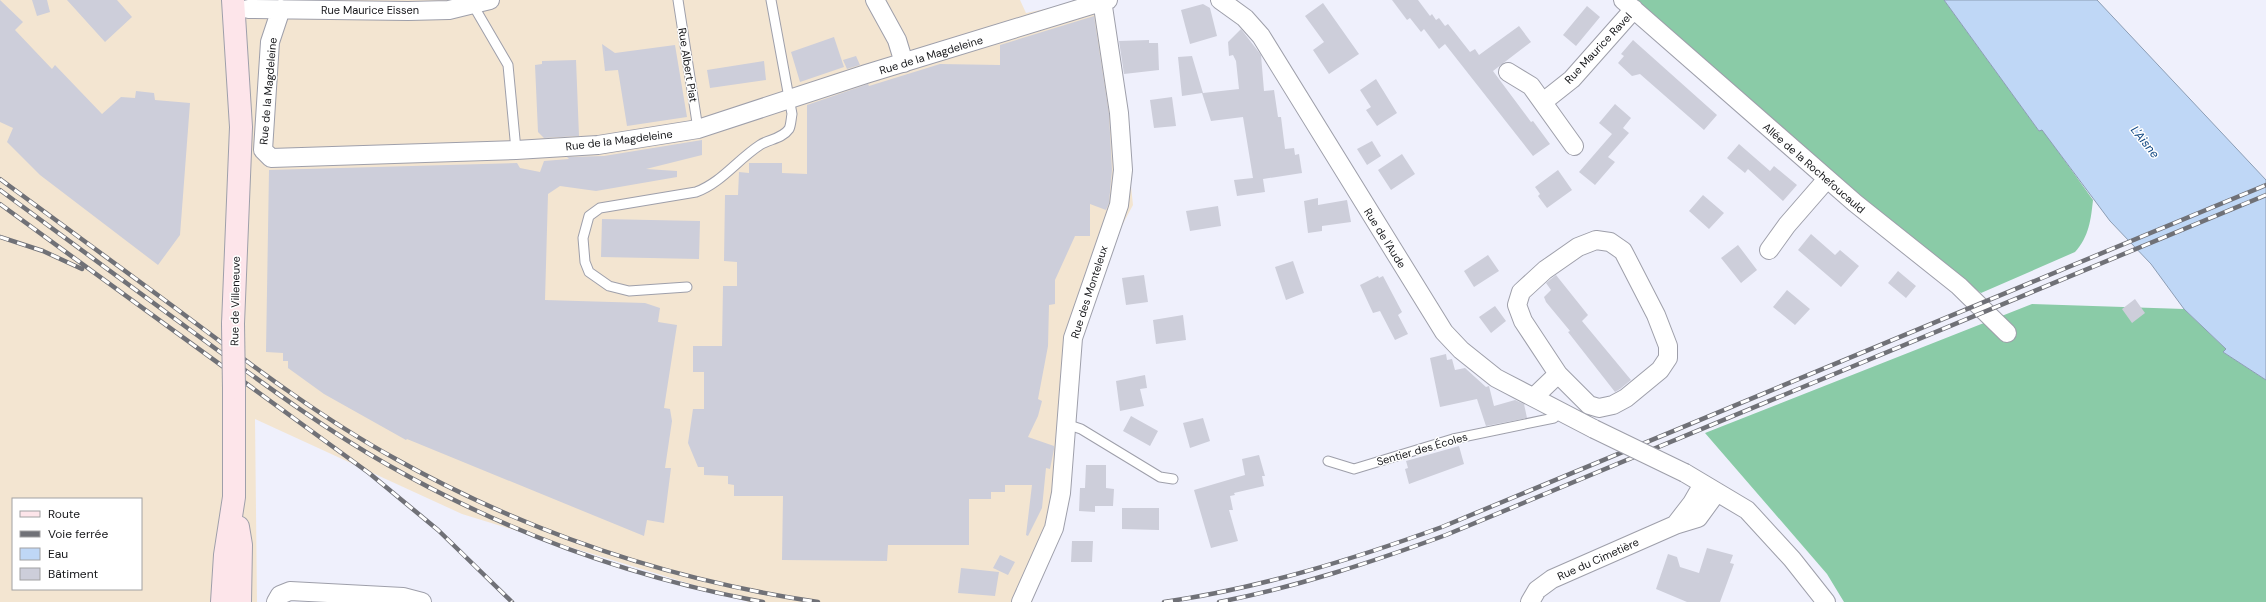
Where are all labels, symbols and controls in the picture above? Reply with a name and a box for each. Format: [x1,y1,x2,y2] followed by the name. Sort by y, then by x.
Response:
[321,3,419,17] street label: Rue Maurice Eissen
[1561,10,1635,86] street label: Rue Maurice Ravel
[675,27,701,103] street label: Rue Albert Piat
[877,33,985,77] street label: Rue de la Magdeleine
[256,37,280,145] street label: Rue de la Magdeleine
[1760,120,1868,216] street label: Allée de la Rochefoucauld
[2127,122,2163,162] water label: L'Aisne
[565,126,673,154] street label: Rue de la Magdeleine
[1361,205,1409,271] street label: Rue de l'Aude
[1067,243,1111,340] street label: Rue des Monteleux
[227,256,243,346] street label: Rue de Villeneuve
[1375,429,1469,469] street label: Sentier des Écoles
[12,498,142,590] legend
[48,506,80,522] text: Route
[48,526,108,542] text: Voie ferrée
[1555,535,1641,583] street label: Rue du Cimetière
[48,546,68,562] text: Eau
[48,566,99,582] text: Bâtiment

